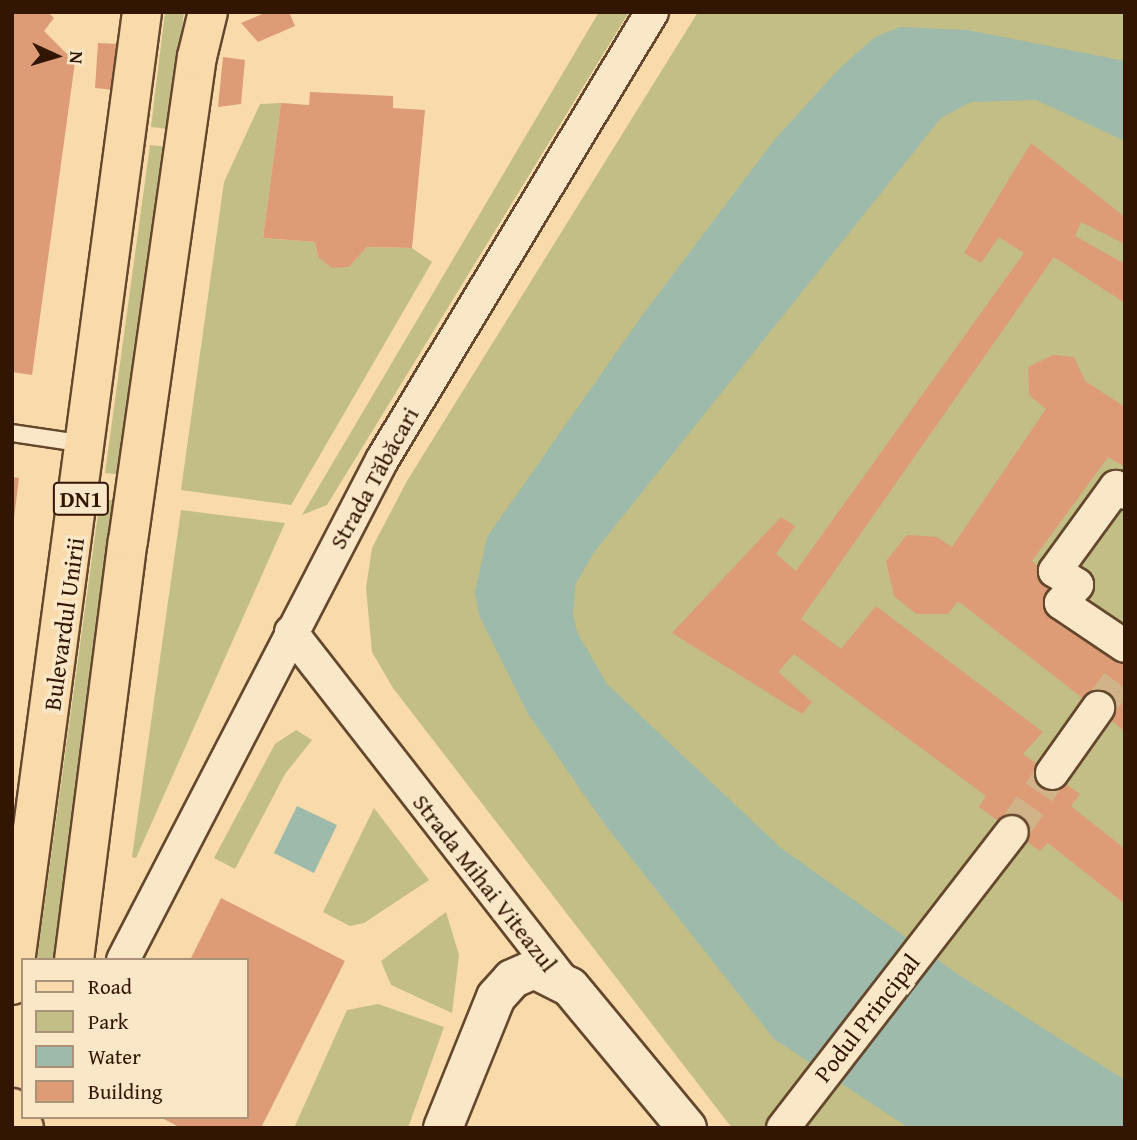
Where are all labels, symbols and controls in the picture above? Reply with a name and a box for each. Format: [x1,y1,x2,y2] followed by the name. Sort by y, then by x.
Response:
[21,21,91,91] north arrow
[63,50,91,65] text: N
[323,402,425,554] street label: Strada Tăbăcari
[51,480,111,519] road number: DN1
[38,536,90,712] street label: Bulevardul Unirii
[407,788,563,978] street label: Strada Mihai Viteazul
[808,948,926,1088] street label: Podul Principal
[21,958,248,1119] legend
[88,971,132,1002] text: Road
[88,1006,129,1037] text: Park
[88,1041,141,1072] text: Water
[88,1076,162,1107] text: Building

